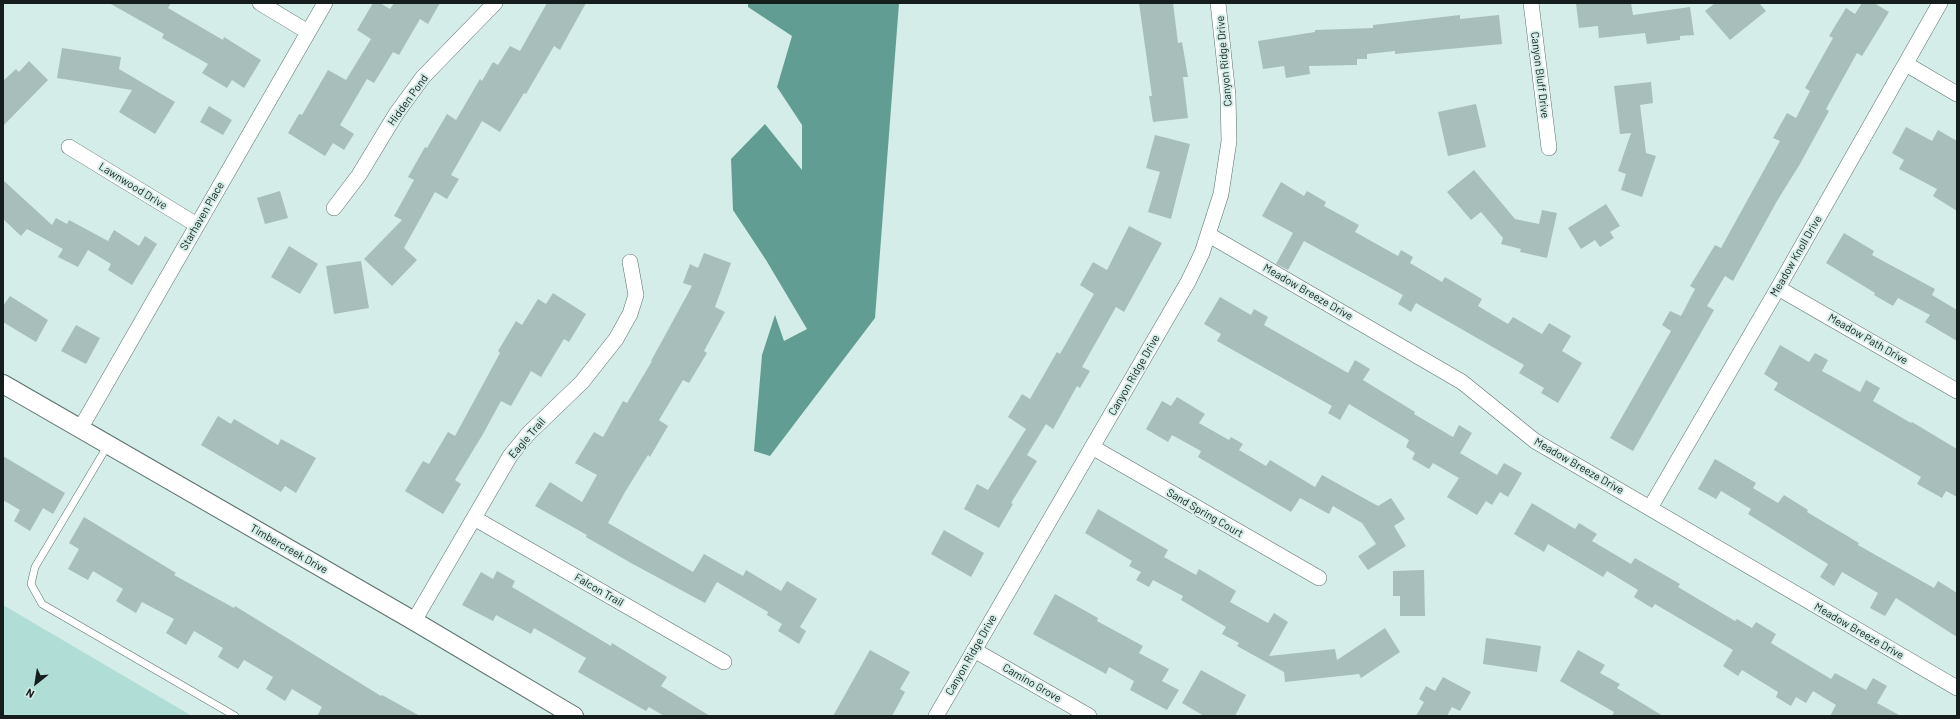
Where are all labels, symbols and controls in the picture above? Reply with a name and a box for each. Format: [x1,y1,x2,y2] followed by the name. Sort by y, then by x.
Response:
[1213,15,1235,107] street label: Canyon Ridge Drive
[1528,31,1552,119] street label: Canyon Bluff Drive
[385,72,431,128] street label: Hidden Pond
[96,160,170,212] street label: Lawnwood Drive
[177,179,227,253] street label: Starhaven Place
[1767,213,1825,299] street label: Meadow Knoll Drive
[1261,261,1355,323] street label: Meadow Breeze Drive
[1826,311,1910,367] street label: Meadow Path Drive
[1106,332,1162,418] street label: Canyon Ridge Drive
[506,415,548,461] street label: Eagle Trail
[1532,435,1626,497] street label: Meadow Breeze Drive
[1164,486,1246,540] street label: Sand Spring Court
[248,521,330,577] street label: Timbercreek Drive
[572,571,626,609] street label: Falcon Trail
[1812,600,1906,662] street label: Meadow Breeze Drive
[943,612,999,698] street label: Canyon Ridge Drive
[1000,661,1064,705] street label: Camino Grove
[16,663,56,703] north arrow
[23,686,36,701] text: N

